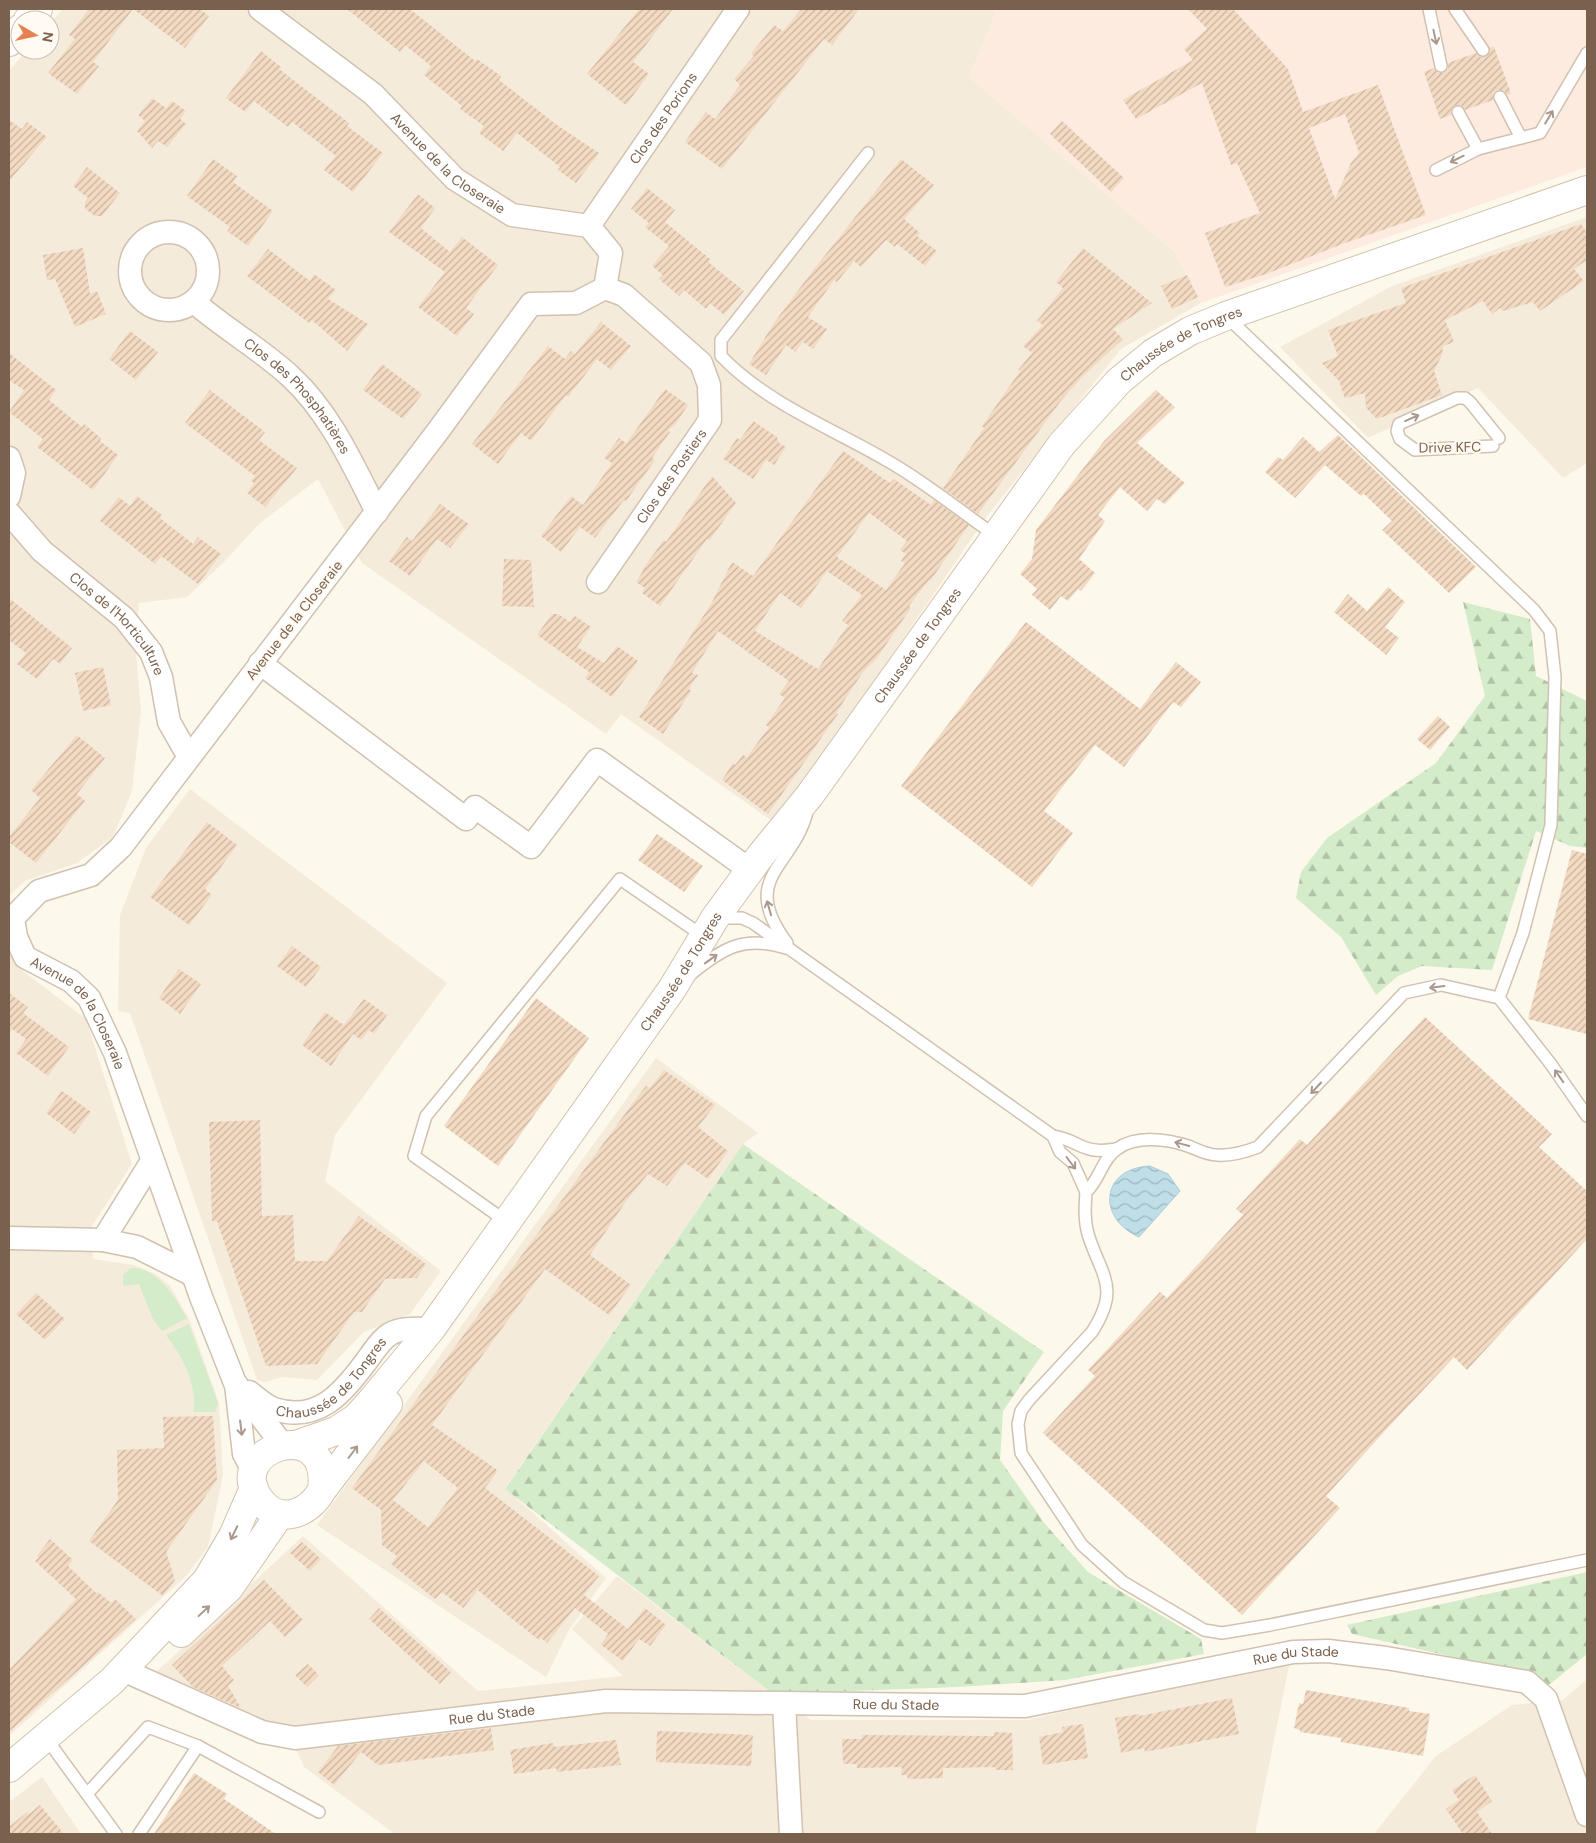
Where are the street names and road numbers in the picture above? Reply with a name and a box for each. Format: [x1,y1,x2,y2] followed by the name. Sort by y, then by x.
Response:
[625,69,701,168] street label: Clos des Porions
[387,109,509,218] street label: Avenue de la Closeraie
[1116,302,1244,386] street label: Chaussée de Tongres
[240,334,355,457] street label: Clos des Phosphatières
[632,425,710,527] street label: Clos des Postiers
[1419,437,1481,457] street label: Drive KFC
[242,557,346,683] street label: Avenue de la Closeraie
[66,568,168,678] street label: Clos de l'Horticulture
[870,584,965,707] street label: Chaussée de Tongres
[636,908,726,1035] street label: Chaussée de Tongres
[27,952,129,1072] street label: Avenue de la Closeraie
[274,1333,390,1422] street label: Chaussée de Tongres
[1251,1642,1340,1669] street label: Rue du Stade
[853,1695,939,1714] street label: Rue du Stade
[448,1701,536,1729] street label: Rue du Stade

